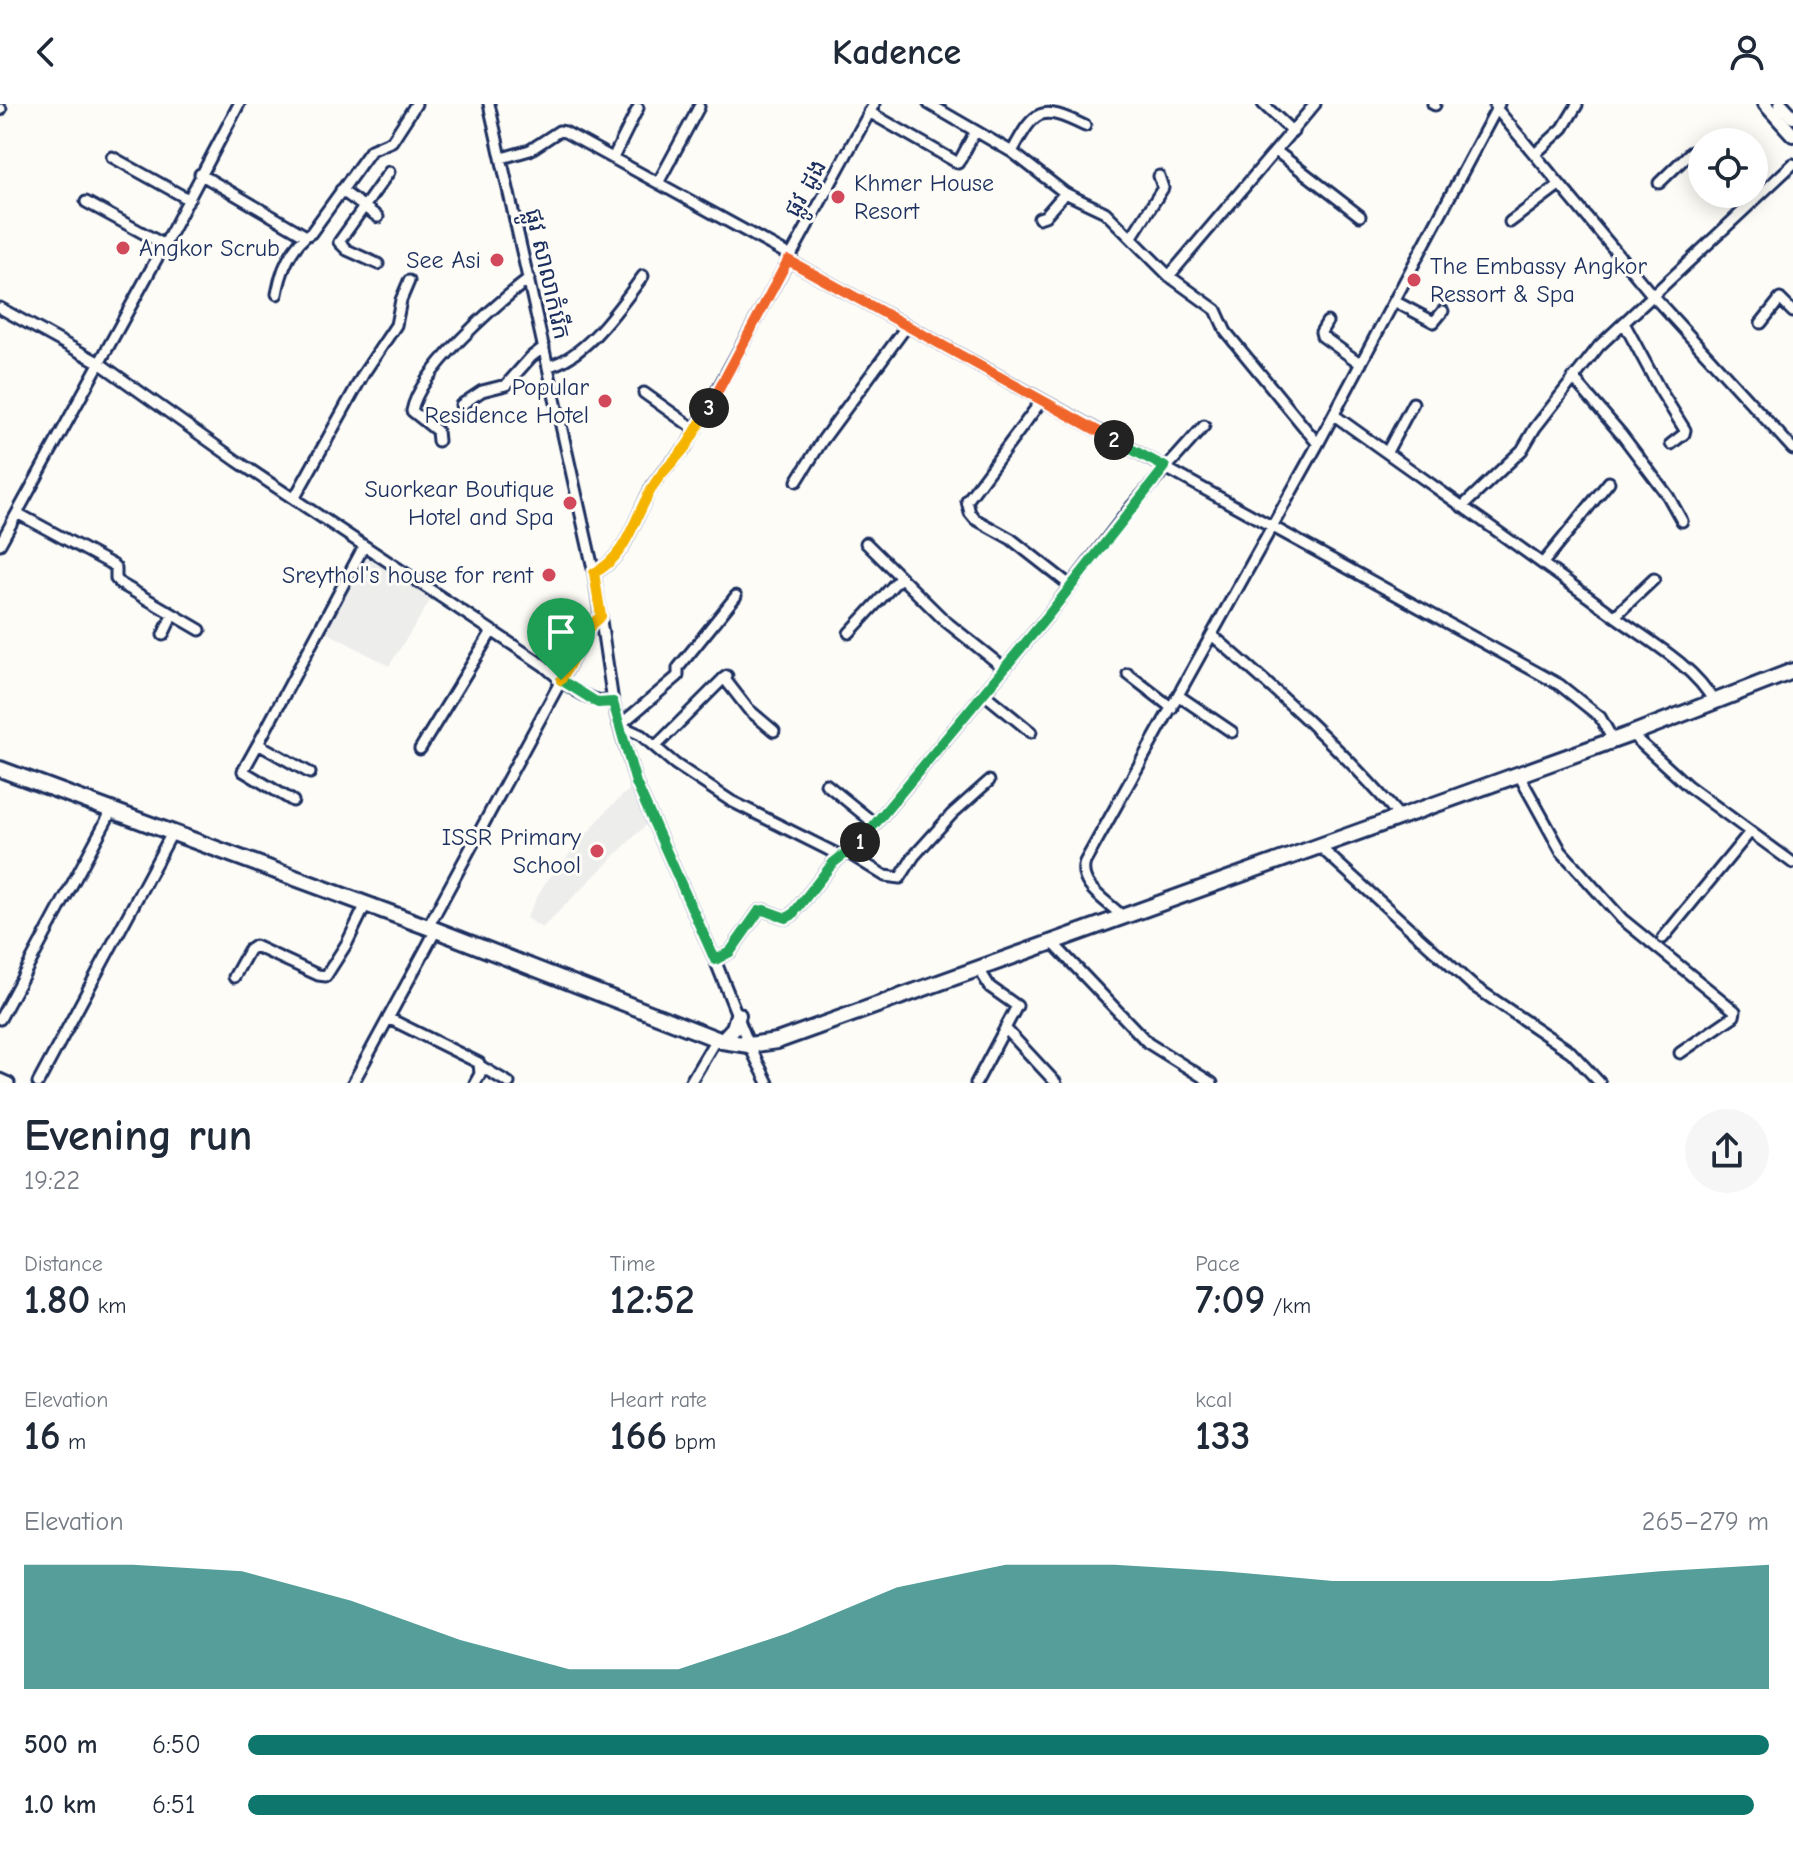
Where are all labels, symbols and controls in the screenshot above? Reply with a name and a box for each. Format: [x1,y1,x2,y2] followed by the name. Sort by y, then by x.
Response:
[24,30,68,74] icon: back
[1725,30,1769,74] icon: person
[832,32,961,73] text: Kadence
[1688,128,1768,208] map controls
[1688,128,1768,208] button: locate
[778,154,839,226] street label: ផ្លូវ ដូង
[854,169,994,225] place label: Khmer House Resort
[829,188,847,206] marker: Khmer House Resort
[511,206,577,344] street label: ផ្លូវ សាលាកំរើក
[139,234,280,262] place label: Angkor Scrub
[114,239,132,257] marker: Angkor Scrub
[406,246,481,274] place label: See Asi
[488,251,506,269] marker: See Asi
[1430,252,1647,308] place label: The Embassy Angkor Ressort & Spa
[1405,271,1423,289] marker: The Embassy Angkor Ressort & Spa
[425,373,589,429] place label: Popular Residence Hotel
[689,388,729,428] pin: 3
[596,392,614,410] marker: Popular Residence Hotel
[704,395,714,421] text: 3
[1094,420,1134,460] pin: 2
[1109,427,1119,453] text: 2
[364,475,554,531] place label: Suorkear Boutique Hotel and Spa
[561,494,579,512] marker: Suorkear Boutique Hotel and Spa
[282,561,534,589] place label: Sreythol's house for rent
[540,566,558,584] marker: Sreythol's house for rent
[527,598,595,680] pin
[539,610,583,654] icon: arrive
[840,822,880,862] pin: 1
[442,823,581,879] place label: ISSR Primary School
[856,829,864,855] text: 1
[588,842,606,860] marker: ISSR Primary School
[1685,1109,1769,1193] button: share
[24,1110,252,1161] text: Evening run
[24,1166,80,1196] text: 19:22
[24,1251,103,1277] text: Distance
[610,1251,655,1277] text: Time
[1195,1251,1240,1277] text: Pace
[24,1277,90,1323] text: 1.80
[610,1277,695,1323] text: 12:52
[1195,1277,1265,1323] text: 7:09
[90,1293,127,1319] text: km
[1265,1293,1311,1319] text: /km
[24,1387,108,1413] text: Elevation
[610,1387,707,1413] text: Heart rate
[1195,1387,1232,1413] text: kcal
[24,1413,61,1459] text: 16
[610,1413,667,1459] text: 166
[1195,1413,1251,1459] text: 133
[61,1429,86,1455] text: m
[667,1429,716,1455] text: bpm
[24,1507,124,1537] text: Elevation
[1642,1507,1769,1537] text: 265–279 m
[24,1730,98,1760] text: 500 m
[152,1730,201,1760] text: 6:50
[24,1790,96,1820] text: 1.0 km
[152,1790,195,1820] text: 6:51

